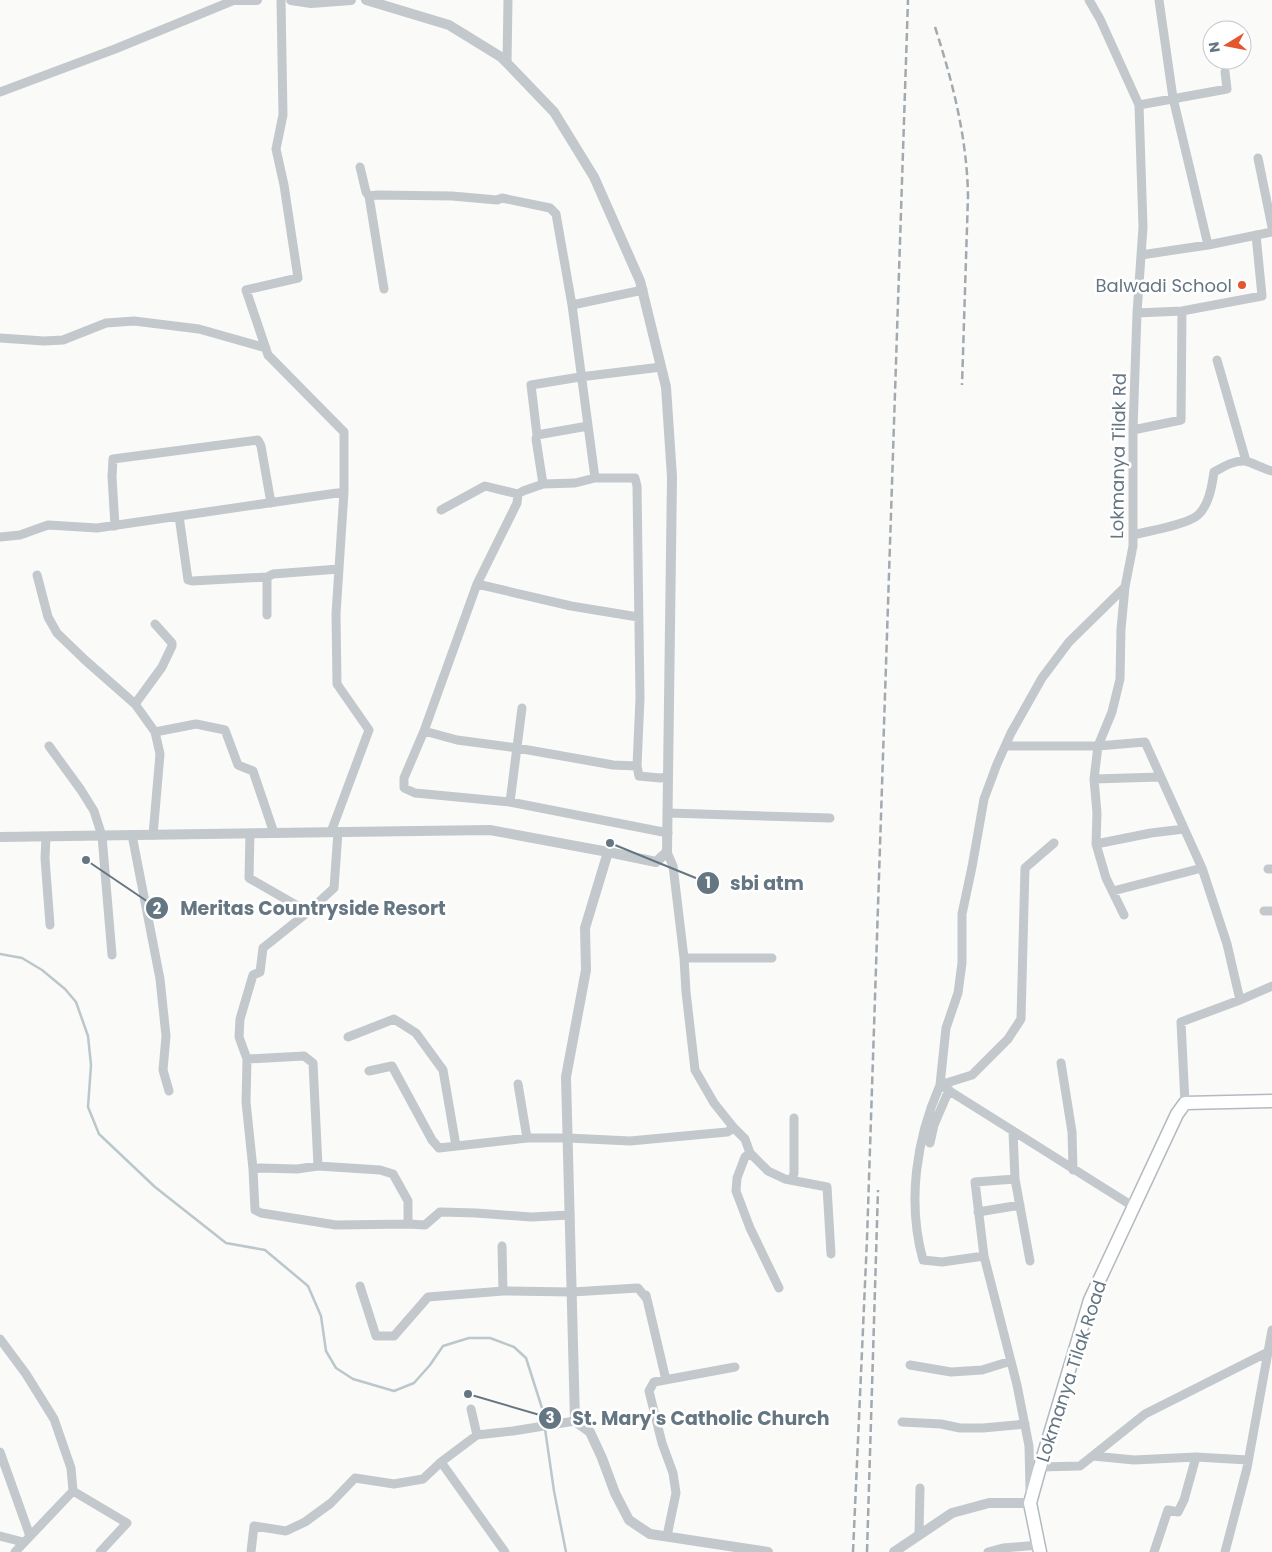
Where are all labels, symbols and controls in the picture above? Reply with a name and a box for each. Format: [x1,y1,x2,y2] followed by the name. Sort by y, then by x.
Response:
[1202,20,1252,70] north arrow
[1203,40,1225,54] text: N
[1096,273,1232,298] place label: Balwadi School
[1236,279,1248,291] marker: Balwadi School
[1104,373,1132,539] street label: Lokmanya Tilak Rd
[695,866,814,900] callout: sbi atm
[730,870,804,897] text: sbi atm
[705,872,711,893] text: 1
[145,891,455,925] callout: Meritas Countryside Resort
[180,895,446,922] text: Meritas Countryside Resort
[153,898,162,919] text: 2
[1030,1277,1112,1465] street label: Lokmanya Tilak Road
[537,1401,840,1435] callout: St. Mary's Catholic Church
[572,1405,830,1432] text: St. Mary's Catholic Church
[545,1407,555,1428] text: 3

